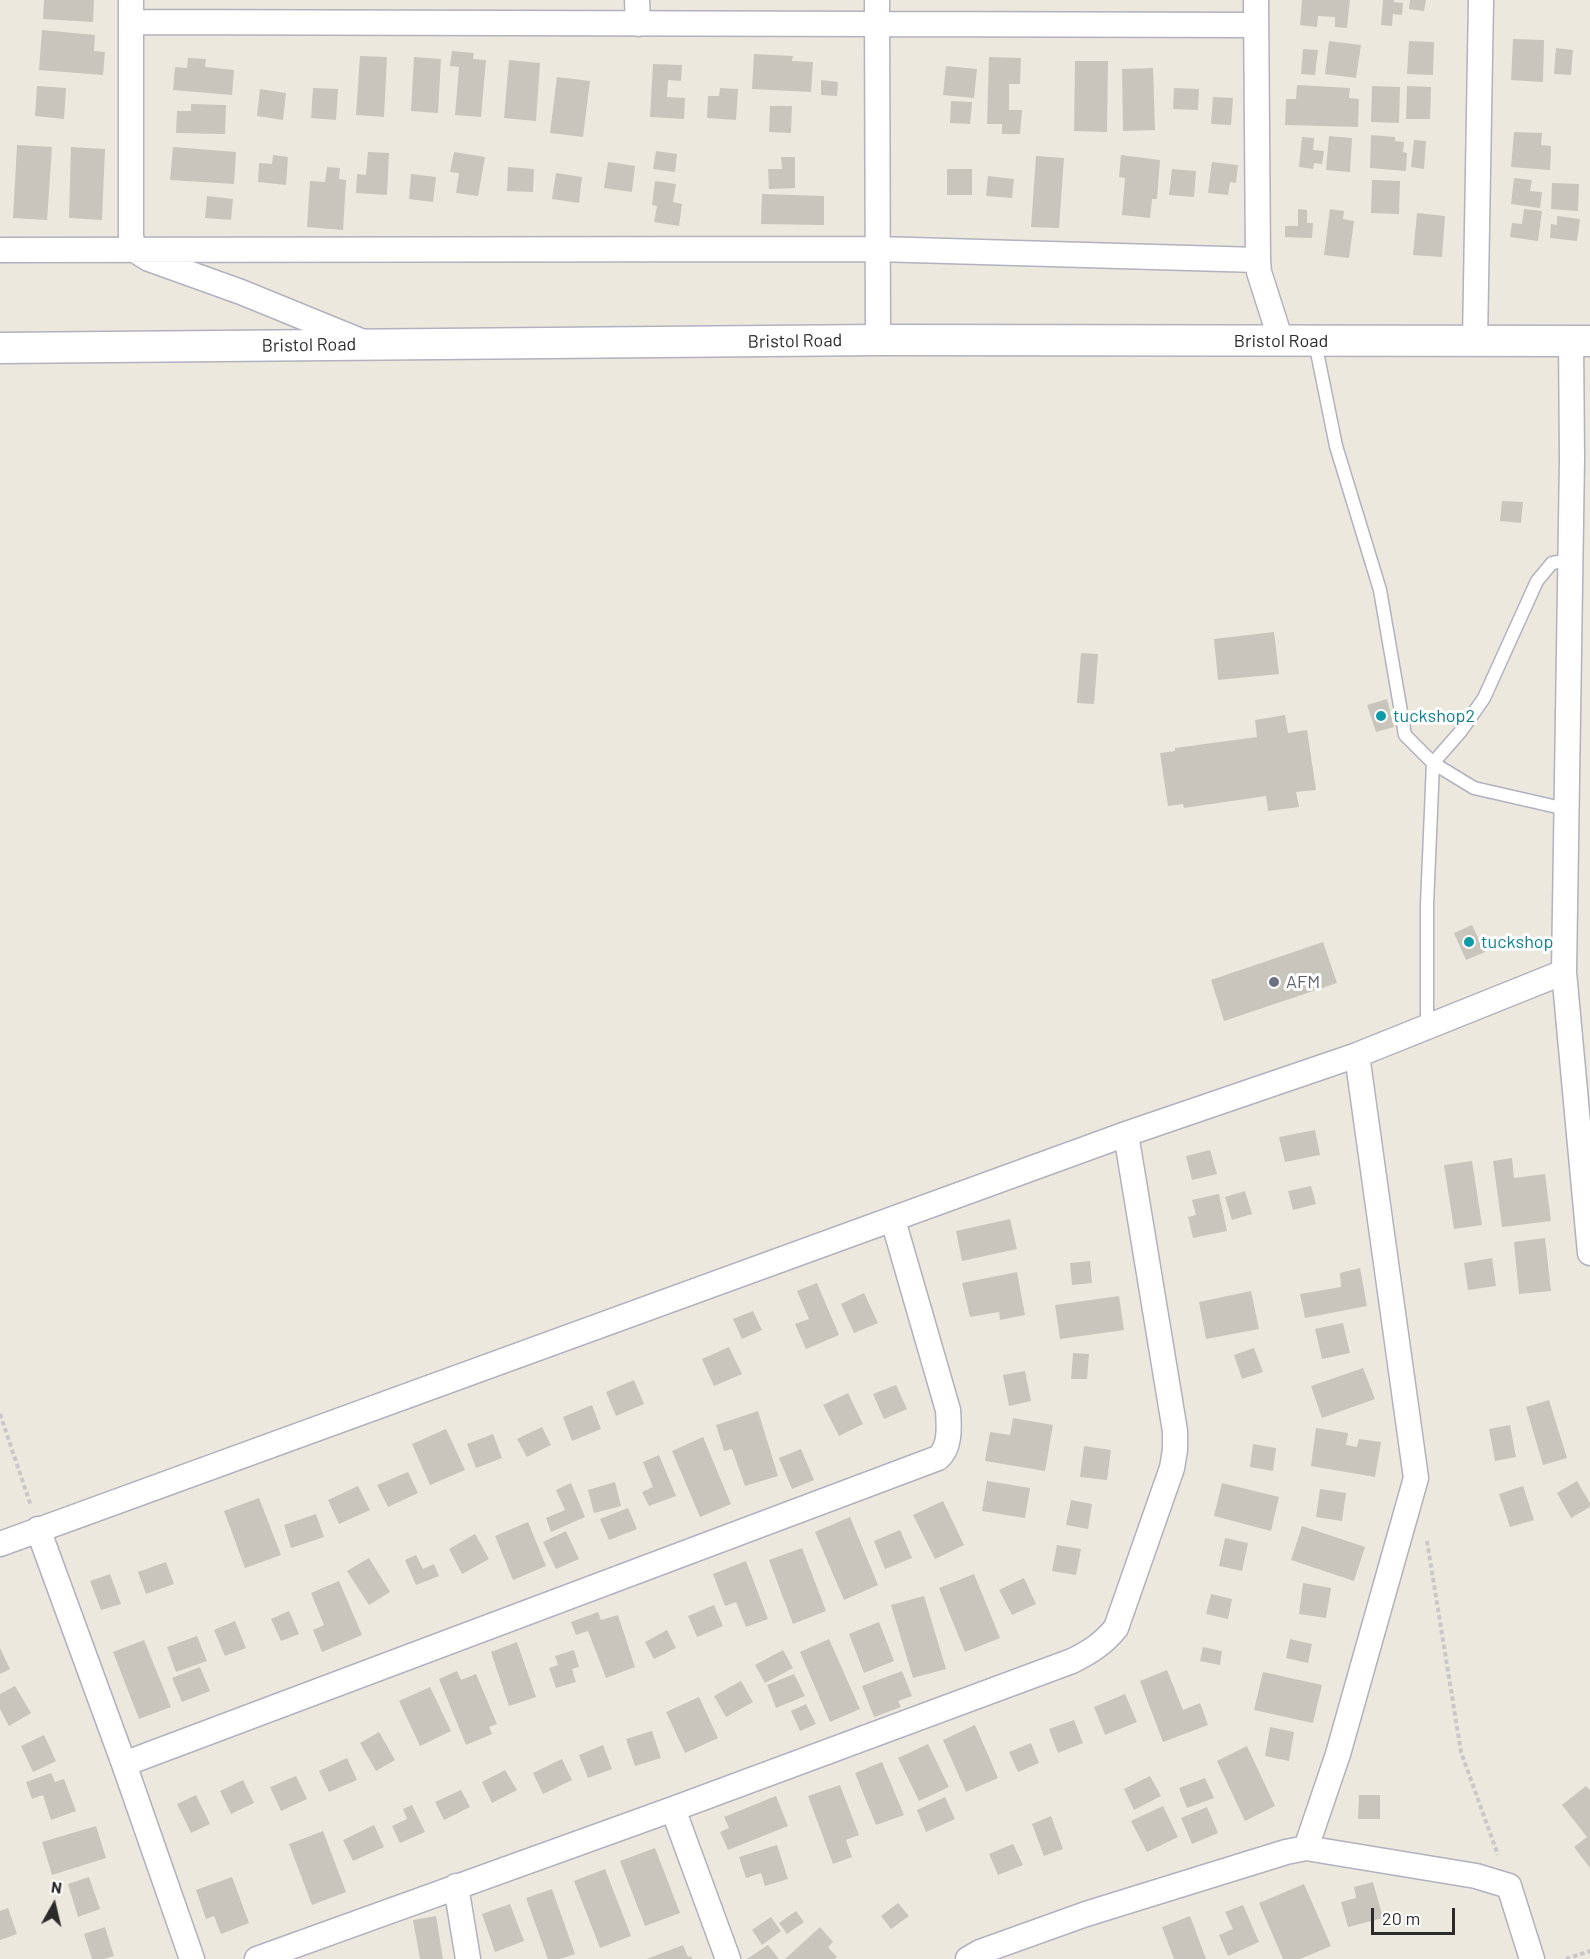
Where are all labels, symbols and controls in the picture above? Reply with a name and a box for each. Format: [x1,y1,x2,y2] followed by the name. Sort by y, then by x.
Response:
[747,329,843,353] street label: Bristol Road
[1234,330,1328,352] street label: Bristol Road
[261,333,357,357] street label: Bristol Road
[1393,705,1475,727] place label: tuckshop2
[1374,709,1388,723] marker: tuckshop2
[1481,931,1553,953] place label: tuckshop
[1462,935,1476,949] marker: tuckshop
[1286,971,1320,993] place label: AFM
[1267,975,1281,989] marker: AFM
[24,1875,84,1935] north arrow
[50,1877,63,1897] text: N
[1374,1896,1458,1934] scale bar
[1382,1907,1420,1929] text: 20 m

